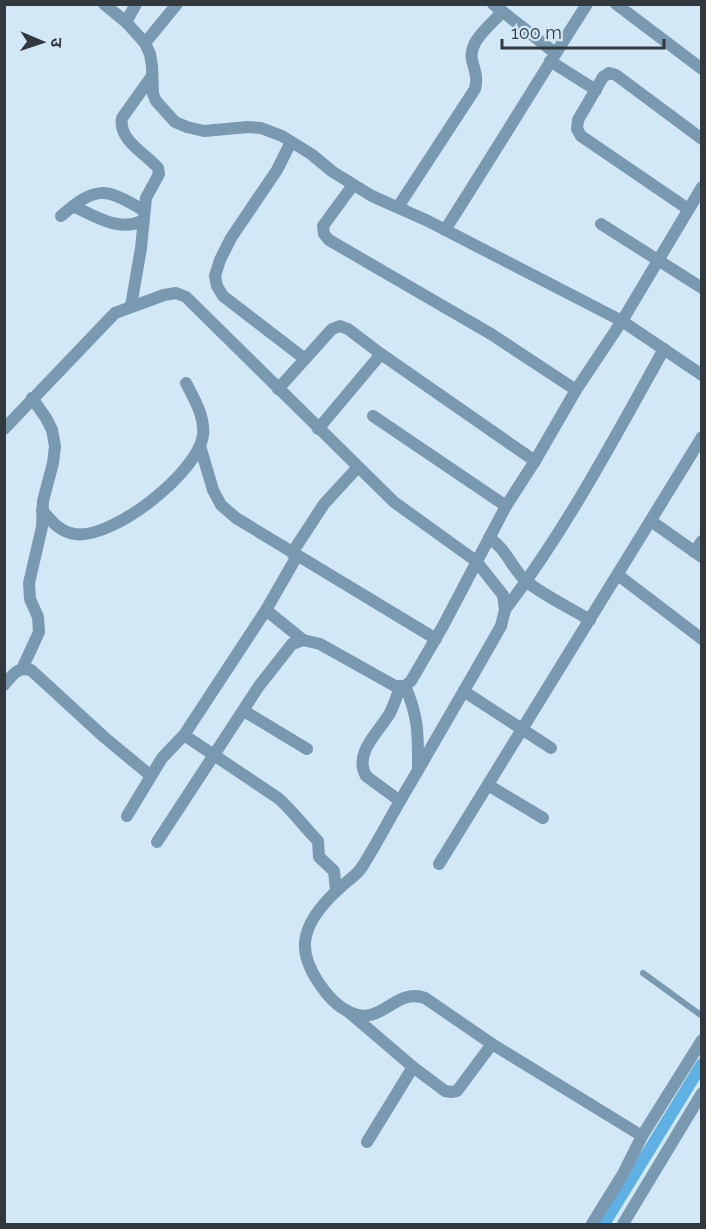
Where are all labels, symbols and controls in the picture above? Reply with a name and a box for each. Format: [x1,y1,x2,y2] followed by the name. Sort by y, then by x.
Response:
[12,12,72,72] north arrow
[502,12,664,50] scale bar
[511,22,562,43] text: 100 m
[47,37,66,48] text: उ

